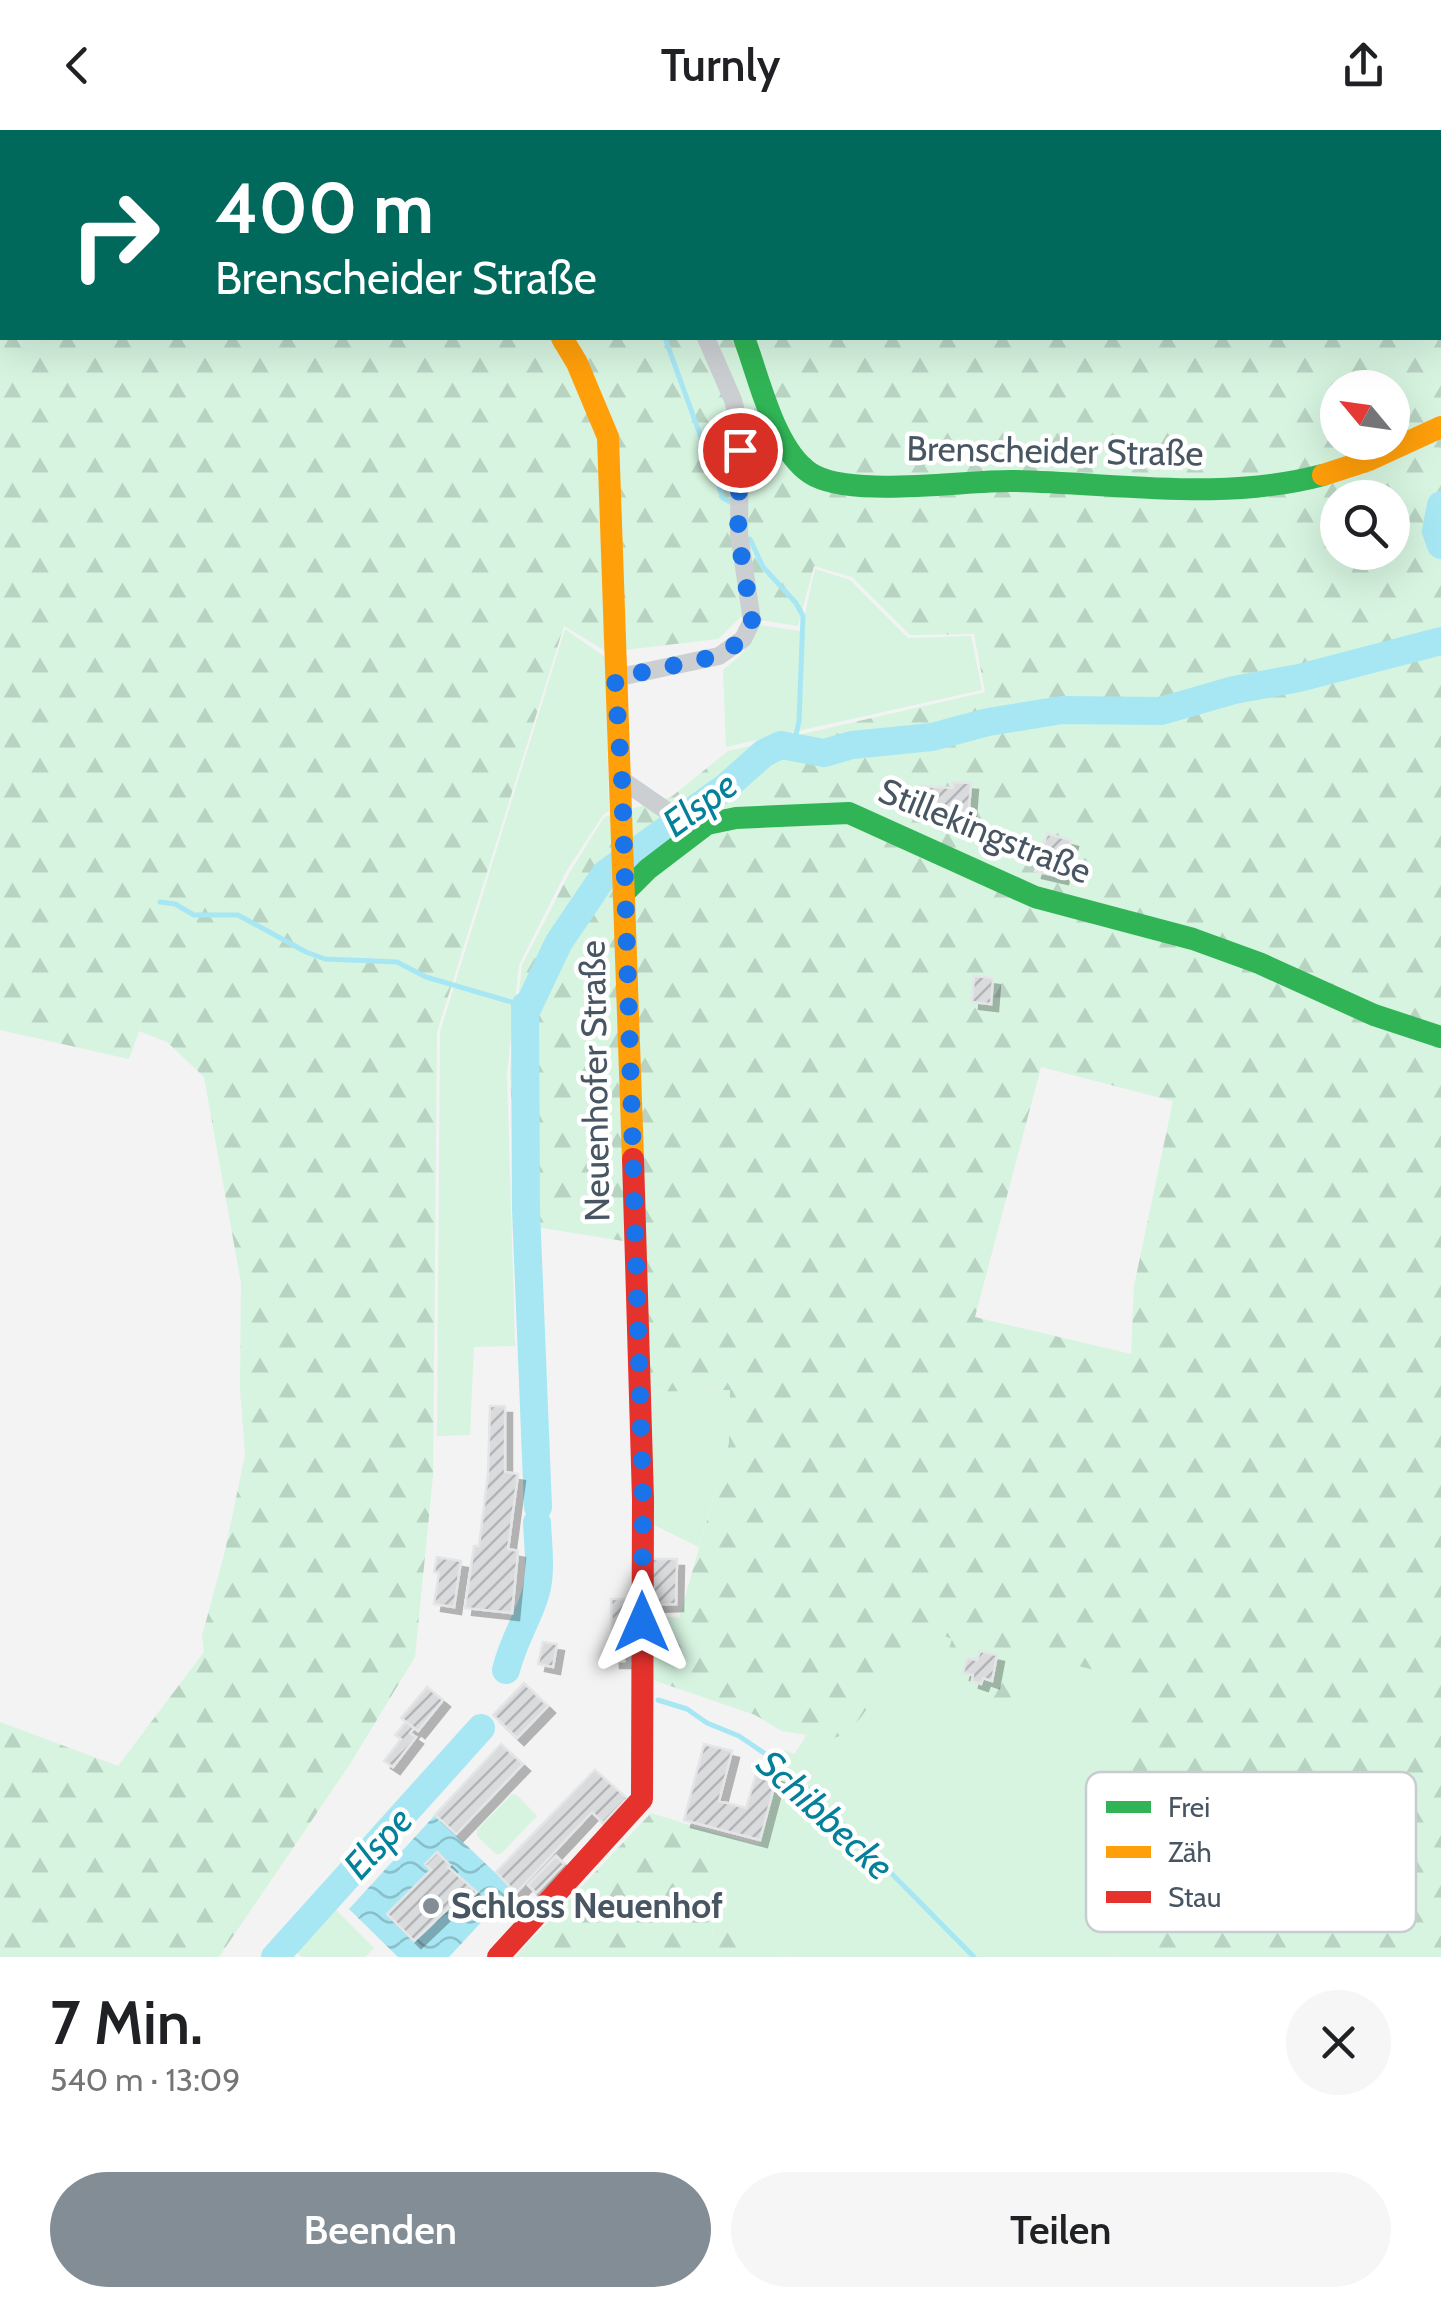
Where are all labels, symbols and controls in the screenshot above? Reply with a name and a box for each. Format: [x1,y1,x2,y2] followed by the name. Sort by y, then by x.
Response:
[50,38,105,93] icon: back
[661,38,780,92] text: Turnly
[1336,38,1391,93] icon: share
[215,165,434,251] text: 400 m
[50,170,180,300] icon: right
[215,251,597,305] text: Brenscheider Straße
[1320,370,1410,460] north arrow
[1320,370,1410,570] map controls
[698,408,783,493] pin
[713,423,768,478] icon: arrive
[906,426,1204,475] street label: Brenscheider Straße
[1320,480,1410,570] button: search
[653,761,746,846] water label: Elspe
[873,768,1098,893] street label: Stillekingstraße
[571,940,618,1222] street label: Neuenhofer Straße
[590,1570,694,1674] position arrow
[747,1740,903,1890] water label: Schibbecke
[1086,1772,1416,1932] legend
[1168,1790,1210,1824] text: Frei
[333,1797,422,1888] water label: Elspe
[1168,1835,1212,1869] text: Zäh
[1168,1880,1221,1914] text: Stau
[451,1884,723,1927] place label: Schloss Neuenhof
[420,1895,442,1917] marker: Schloss Neuenhof
[50,1986,203,2059] text: 7 Min.
[1286,1990,1391,2095] button: close
[50,2060,240,2099] text: 540 m · 13:09
[50,2172,711,2287] button: Beenden
[731,2172,1391,2287] button: Teilen

